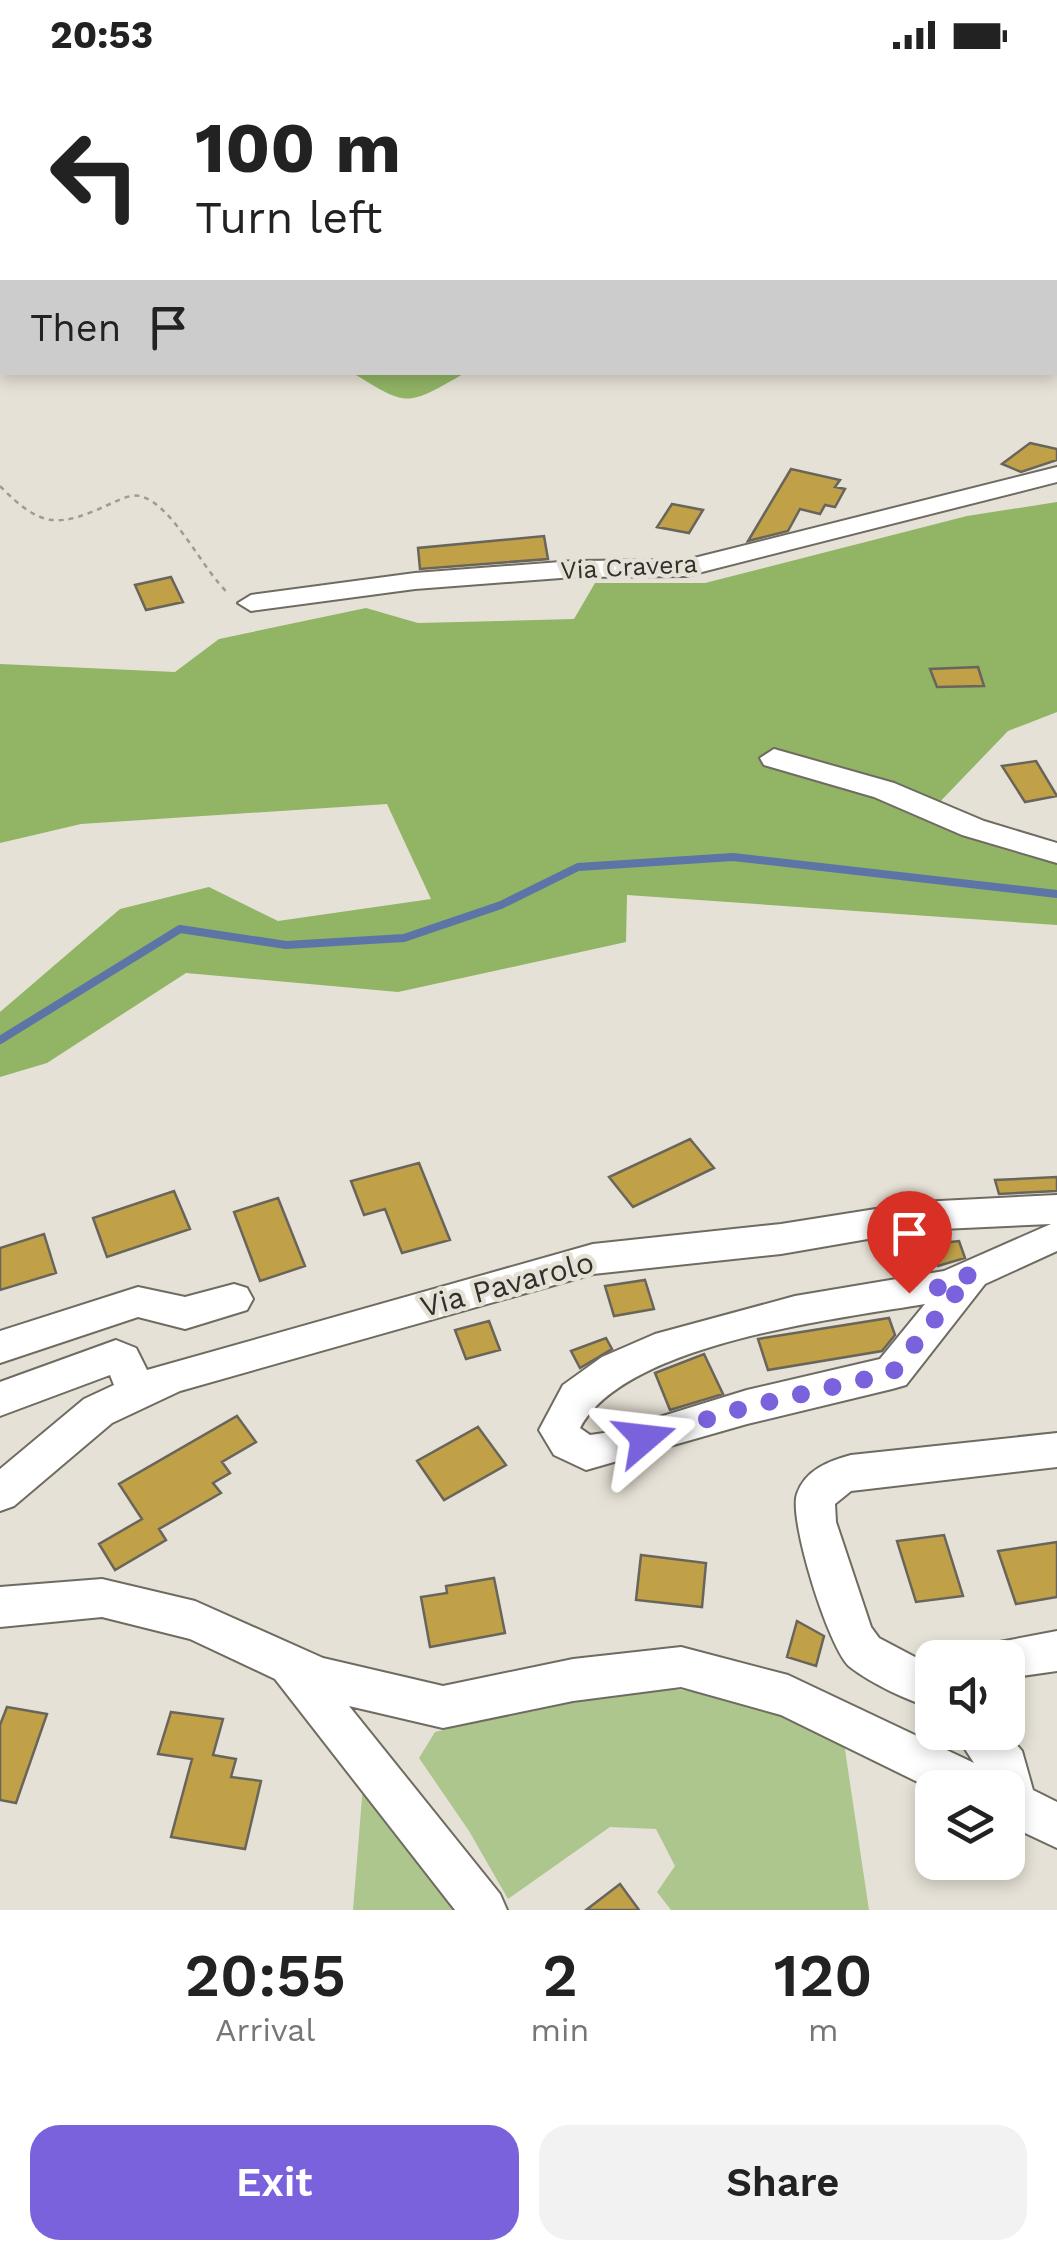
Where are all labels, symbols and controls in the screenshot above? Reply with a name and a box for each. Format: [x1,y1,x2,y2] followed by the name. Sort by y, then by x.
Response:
[50,13,153,57] text: 20:53
[195,107,401,189] text: 100 m
[30,110,160,240] icon: left
[195,191,382,244] text: Turn left
[141,300,196,355] icon: arrive
[30,306,121,350] text: Then
[560,549,698,585] street label: Via Cravera
[867,1191,952,1294] pin
[882,1206,937,1261] icon: arrive
[417,1244,597,1324] street label: Via Pavarolo
[593,1386,697,1490] position arrow
[915,1640,1025,1880] map controls
[915,1640,1025,1750] button: sound
[915,1770,1025,1880] button: layers
[185,1940,346,2011] text: 20:55
[542,1940,578,2011] text: 2
[774,1940,872,2011] text: 120
[215,2011,315,2049] text: Arrival
[531,2011,589,2049] text: min
[808,2011,838,2049] text: m
[30,2125,519,2240] button: Exit
[539,2125,1027,2240] button: Share

